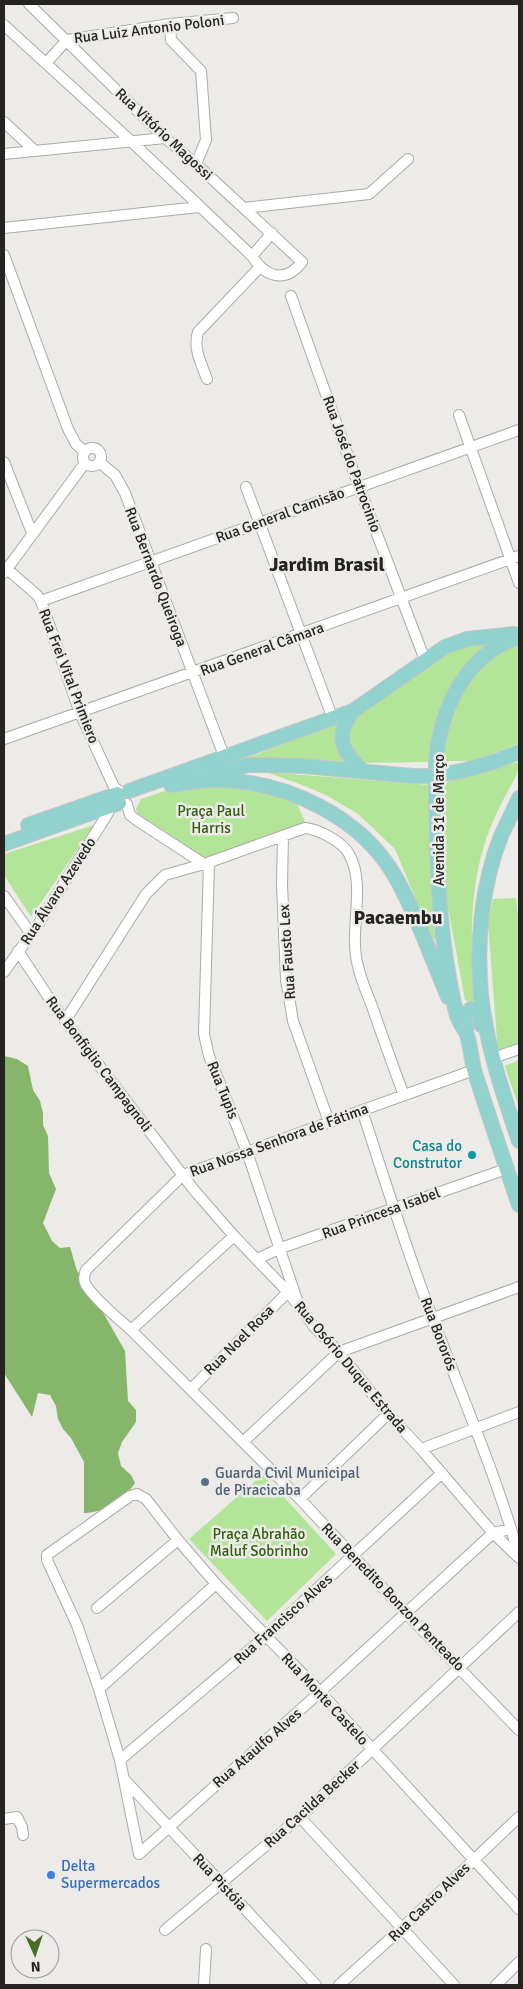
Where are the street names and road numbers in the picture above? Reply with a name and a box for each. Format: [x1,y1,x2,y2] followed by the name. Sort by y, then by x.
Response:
[73,11,225,47] street label: Rua Luiz Antonio Poloni
[111,84,217,184] street label: Rua Vitório Magossi
[319,393,385,535] street label: Rua José do Patrocinio
[213,483,347,547] street label: Rua General Camisão
[121,505,191,649] street label: Rua Bernardo Queiroga
[35,606,103,746] street label: Rua Frei Vital Primiero
[198,618,326,680] street label: Rua General Câmara
[430,754,448,886] street label: Avenida 31 de Março
[16,833,100,948] street label: Rua Álvaro Azevedo
[275,904,299,1000] street label: Rua Fausto Lex
[42,993,156,1135] street label: Rua Bonfiglio Campagnoli
[203,1058,243,1122] street label: Rua Tupis
[187,1099,371,1181] street label: Rua Nossa Senhora de Fátima
[319,1183,443,1243] street label: Rua Princesa Isabel
[417,1295,461,1374] street label: Rua Bororós
[291,1297,411,1437] street label: Rua Osório Duque Estrada
[200,1301,278,1379] street label: Rua Noel Rosa
[318,1519,469,1675] street label: Rua Benedito Bonzon Penteado
[230,1570,336,1668] street label: Rua Francisco Alves
[278,1649,373,1749] street label: Rua Monte Castelo
[209,1704,306,1792] street label: Rua Ataulfo Alves
[260,1756,364,1852] street label: Rua Cacilda Becker
[189,1850,251,1914] street label: Rua Pistóia
[384,1858,474,1945] street label: Rua Castro Alves

